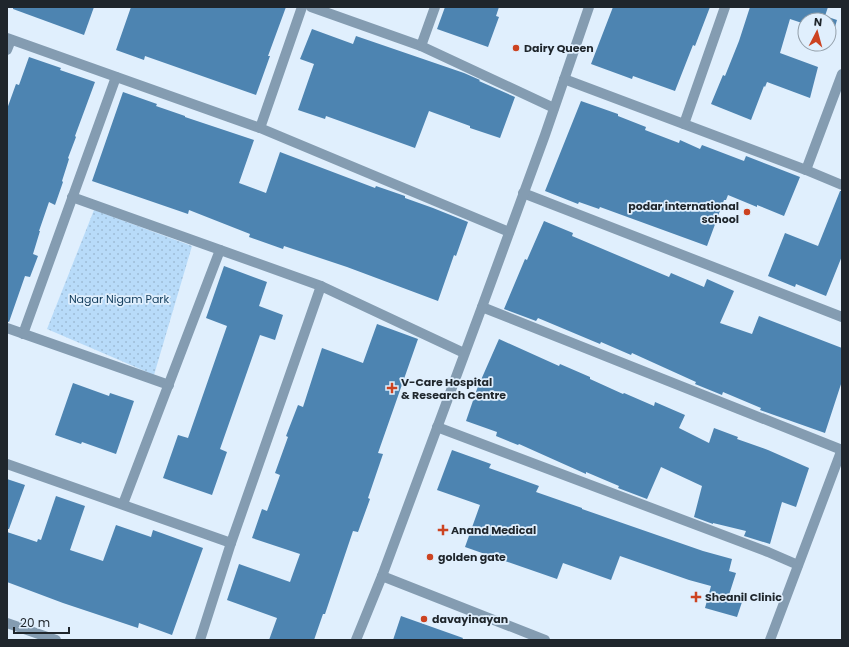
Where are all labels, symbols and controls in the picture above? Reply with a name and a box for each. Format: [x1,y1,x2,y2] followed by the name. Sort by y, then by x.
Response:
[797,12,837,52] north arrow
[813,14,823,30] text: N
[524,40,594,56] place label: Dairy Queen
[511,43,521,53] marker: Dairy Queen
[628,198,739,227] place label: podar international school
[742,207,752,217] marker: podar international school
[69,291,169,307] park label: Nagar Nigam Park
[401,374,506,403] place label: V-Care Hospital & Research Centre
[386,382,398,394] marker: V-Care Hospital & Research Centre
[451,522,536,538] place label: Anand Medical
[438,525,448,535] marker: Anand Medical
[438,549,506,565] place label: golden gate
[425,552,435,562] marker: golden gate
[705,589,782,605] place label: Sheanil Clinic
[690,591,702,603] marker: Sheanil Clinic
[14,609,69,635] scale bar
[432,611,508,627] place label: davayinayan
[20,614,50,631] text: 20 m
[419,614,429,624] marker: davayinayan

